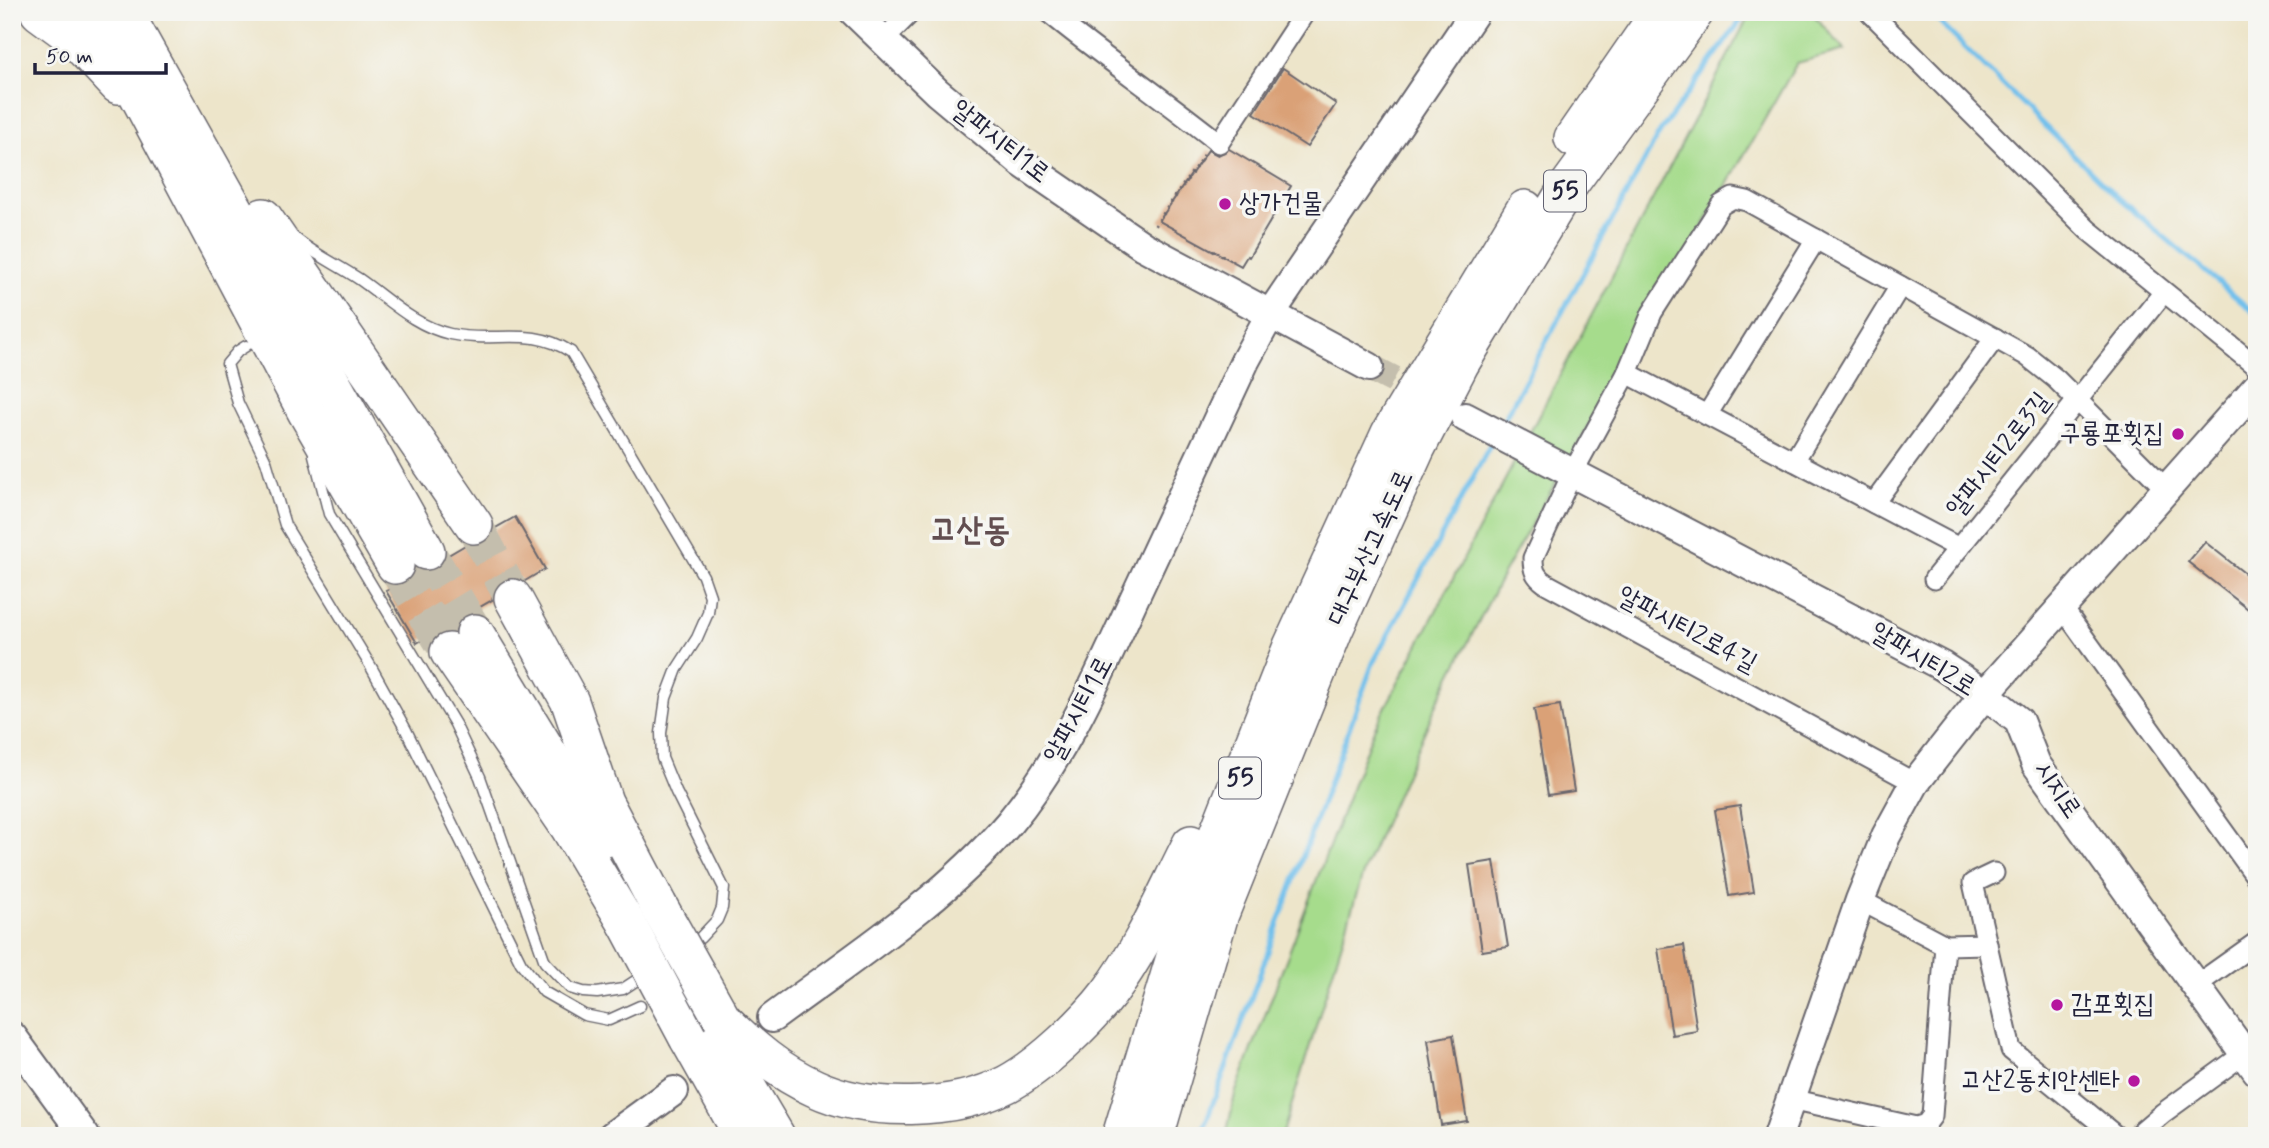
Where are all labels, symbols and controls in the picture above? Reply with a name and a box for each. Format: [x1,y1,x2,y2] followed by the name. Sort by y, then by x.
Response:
[35,32,166,76] scale bar
[46,43,93,71] text: 50 m
[944,93,1056,191] street label: 알파시티1로
[1544,170,1586,211] road number: 55
[1239,187,1323,221] place label: 상가건물
[1217,196,1233,212] marker: 상가건물
[1939,385,2059,525] street label: 알파시티2로3길
[2059,417,2164,451] place label: 구룡포횟집
[2170,426,2186,442] marker: 구룡포횟집
[1320,465,1422,631] street label: 대구부산고속도로
[930,509,1010,553] district label: 고산동
[1611,579,1763,681] street label: 알파시티2로4길
[1864,615,1982,705] street label: 알파시티2로
[1037,651,1121,769] street label: 알파시티1로
[2025,754,2089,826] street label: 시지로
[1219,758,1261,798] road number: 55
[2071,988,2155,1022] place label: 감포횟집
[2049,997,2065,1013] marker: 감포횟집
[1961,1064,2120,1098] place label: 고산2동치안센타
[2126,1073,2142,1089] marker: 고산2동치안센타

